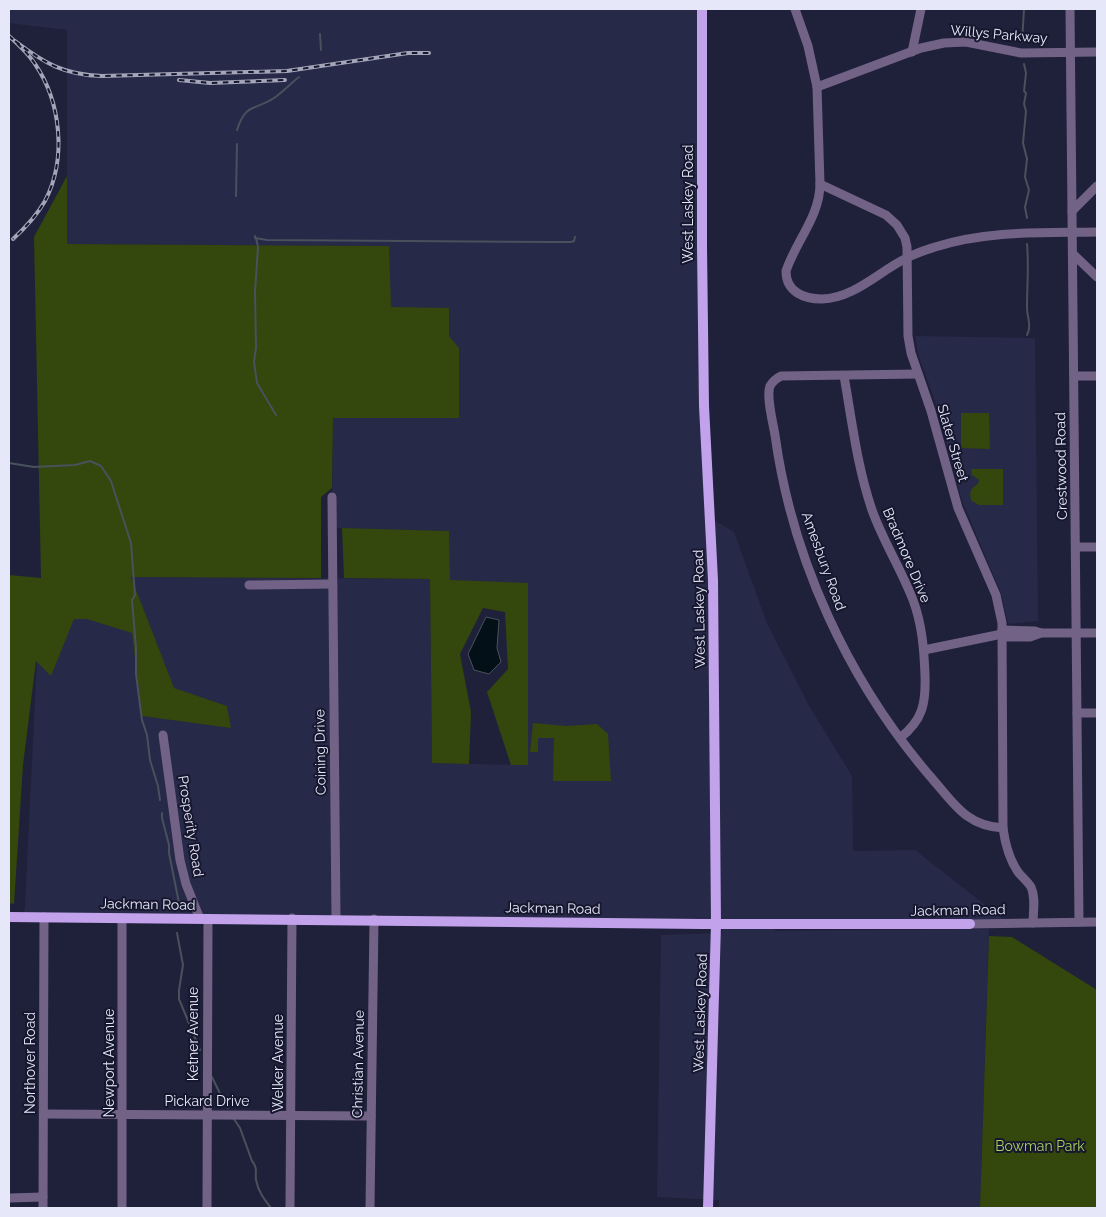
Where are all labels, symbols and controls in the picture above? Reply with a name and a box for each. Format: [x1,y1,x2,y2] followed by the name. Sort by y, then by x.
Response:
[950,22,1049,46] street label: Willys Parkway
[680,145,696,263] street label: West Laskey Road
[934,403,972,484] street label: Slater Street
[1052,412,1070,520] street label: Crestwood Road
[880,505,934,605] street label: Bradmore Drive
[799,510,849,612] street label: Amesbury Road
[690,549,708,669] street label: West Laskey Road
[311,709,329,795] street label: Coining Drive
[175,774,207,878] street label: Prosperity Road
[100,895,196,913] street label: Jackman Road
[505,899,601,917] street label: Jackman Road
[910,901,1006,919] street label: Jackman Road
[690,953,710,1073] street label: West Laskey Road
[185,987,201,1081] street label: Ketner Avenue
[101,1009,117,1117] street label: Newport Avenue
[349,1010,367,1118] street label: Christian Avenue
[22,1012,38,1114] street label: Northover Road
[270,1014,286,1112] street label: Welker Avenue
[165,1093,249,1109] street label: Pickard Drive
[995,1138,1085,1154] park label: Bowman Park

